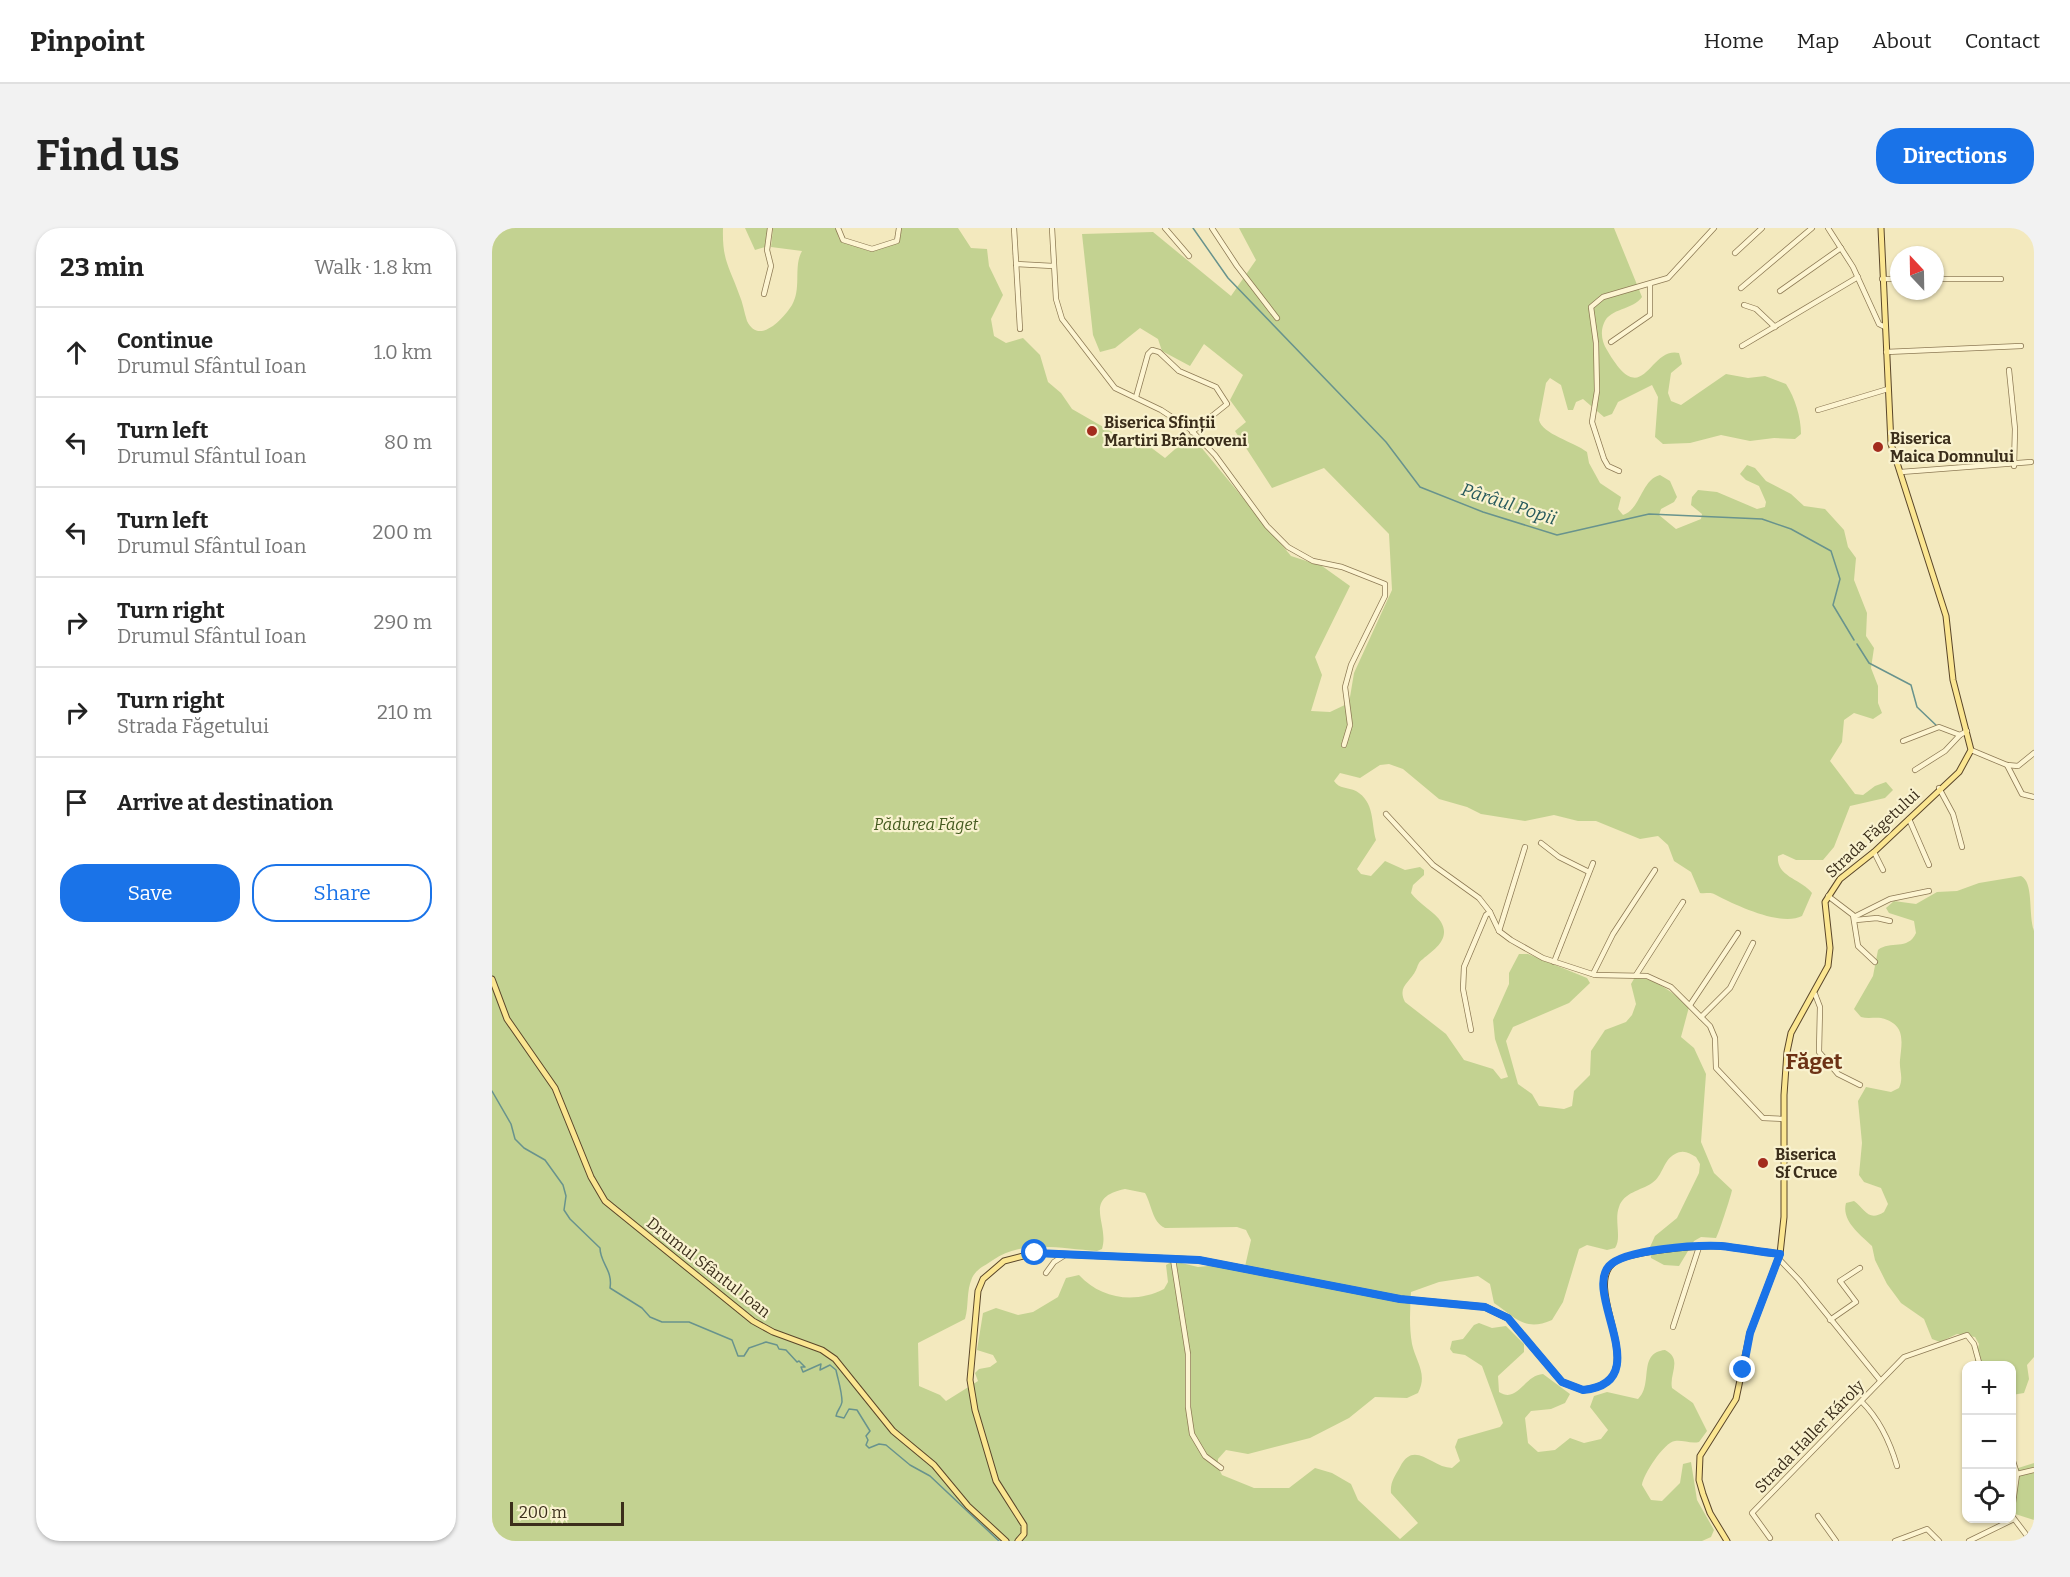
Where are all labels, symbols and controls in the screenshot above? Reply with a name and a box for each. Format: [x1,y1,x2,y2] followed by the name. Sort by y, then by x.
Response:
[30,25,145,58] text: Pinpoint
[1704,28,1764,54] text: Home
[1797,28,1839,54] text: Map
[1872,28,1932,54] text: About
[1965,28,2040,54] text: Contact
[1876,128,2034,184] button: Directions
[36,131,180,181] text: Find us
[1890,246,1944,300] north arrow
[60,252,144,283] text: 23 min
[314,255,432,279] text: Walk · 1.8 km
[117,327,213,354] text: Continue
[60,336,93,369] icon: ahead
[374,340,432,364] text: 1.0 km
[117,354,306,378] text: Drumul Sfântul Ioan
[1104,413,1247,450] place label: Biserica Sfinții Martiri Brâncoveni
[117,417,209,444] text: Turn left
[1085,424,1099,438] marker: Biserica Sfinții Martiri Brâncoveni
[60,426,93,459] icon: left
[1890,429,2014,466] place label: Biserica Maica Domnului
[384,430,432,454] text: 80 m
[1871,440,1885,454] marker: Biserica Maica Domnului
[117,444,306,468] text: Drumul Sfântul Ioan
[1459,478,1559,530] water label: Pârâul Popii
[117,507,209,534] text: Turn left
[60,516,93,549] icon: left
[372,520,432,544] text: 200 m
[117,534,306,558] text: Drumul Sfântul Ioan
[117,597,225,624] text: Turn right
[60,606,93,639] icon: right
[374,610,432,634] text: 290 m
[117,624,306,648] text: Drumul Sfântul Ioan
[117,687,225,714] text: Turn right
[60,696,93,729] icon: right
[377,700,432,724] text: 210 m
[117,714,269,738] text: Strada Făgetului
[1821,785,1923,882] street label: Strada Făgetului
[60,786,93,819] icon: arrive
[117,789,333,816] text: Arrive at destination
[874,815,979,834] park label: Pădurea Făget
[60,864,240,922] button: Save
[252,864,432,922] button: Share
[1785,1048,1843,1075] district label: Făget
[1775,1145,1838,1182] place label: Biserica Sf Cruce
[1756,1156,1770,1170] marker: Biserica Sf Cruce
[643,1213,774,1322] street label: Drumul Sfântul Ioan
[1021,1239,1047,1265] route start
[1729,1356,1755,1382] route end
[1962,1361,2016,1523] map controls
[1962,1361,2016,1415] button: +
[1751,1376,1868,1497] street label: Strada Haller Károly
[1962,1415,2016,1469] button: −
[1962,1469,2016,1523] button: locate
[510,1499,624,1526] scale bar
[519,1503,567,1522] text: 200 m

